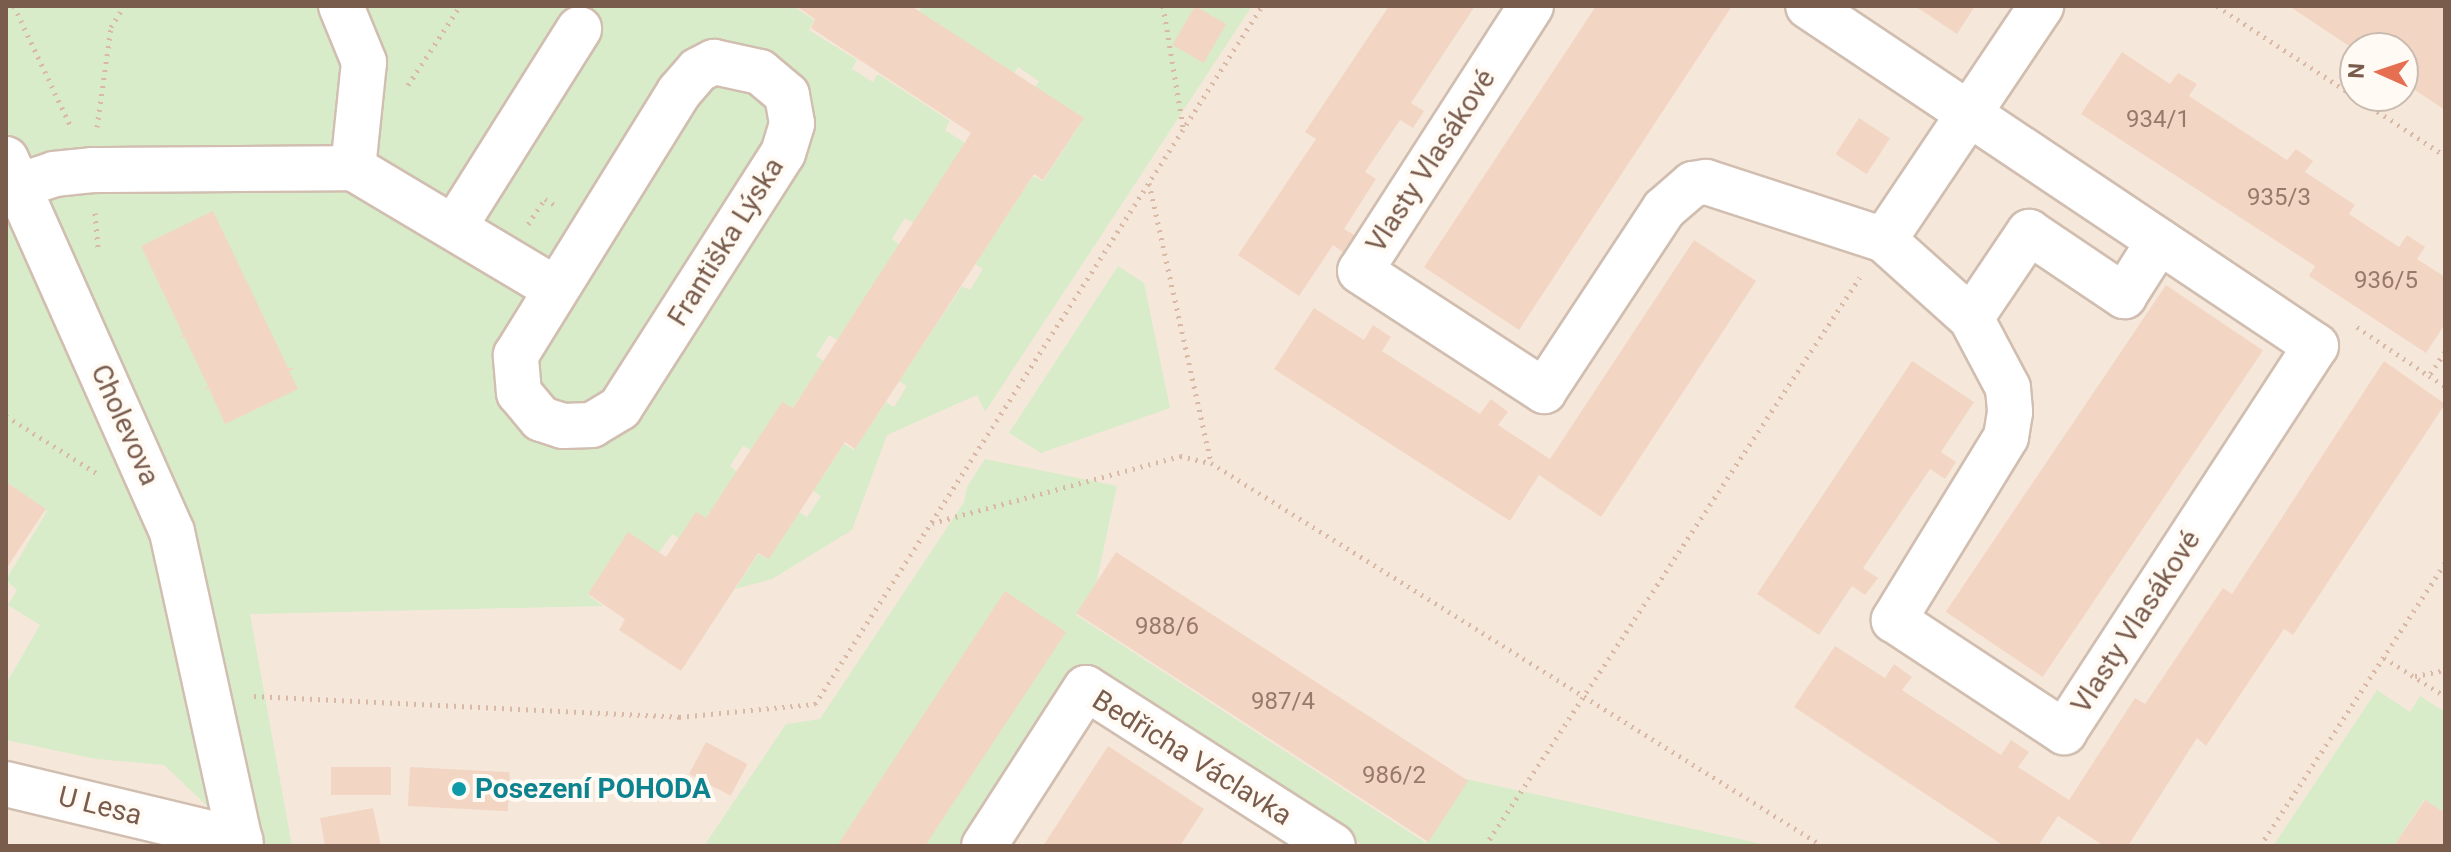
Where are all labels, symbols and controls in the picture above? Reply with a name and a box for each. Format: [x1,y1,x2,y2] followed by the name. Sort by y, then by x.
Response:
[2339,32,2419,112] north arrow
[2344,62,2369,79] text: N
[1359,63,1503,259] street label: Vlasty Vlasákové
[2126,106,2190,134] house number: 934/1
[661,152,791,332] street label: Františka Lýska
[2247,184,2311,212] house number: 935/3
[2354,267,2418,295] house number: 936/5
[83,359,167,491] street label: Cholevova
[2064,524,2208,720] street label: Vlasty Vlasákové
[1135,613,1199,641] house number: 988/6
[1086,683,1298,833] street label: Bedřicha Václavka
[1251,688,1315,716] house number: 987/4
[1362,762,1426,790] house number: 986/2
[475,772,711,806] place label: Posezení POHODA
[55,779,145,833] street label: U Lesa
[450,780,468,798] marker: Posezení POHODA

